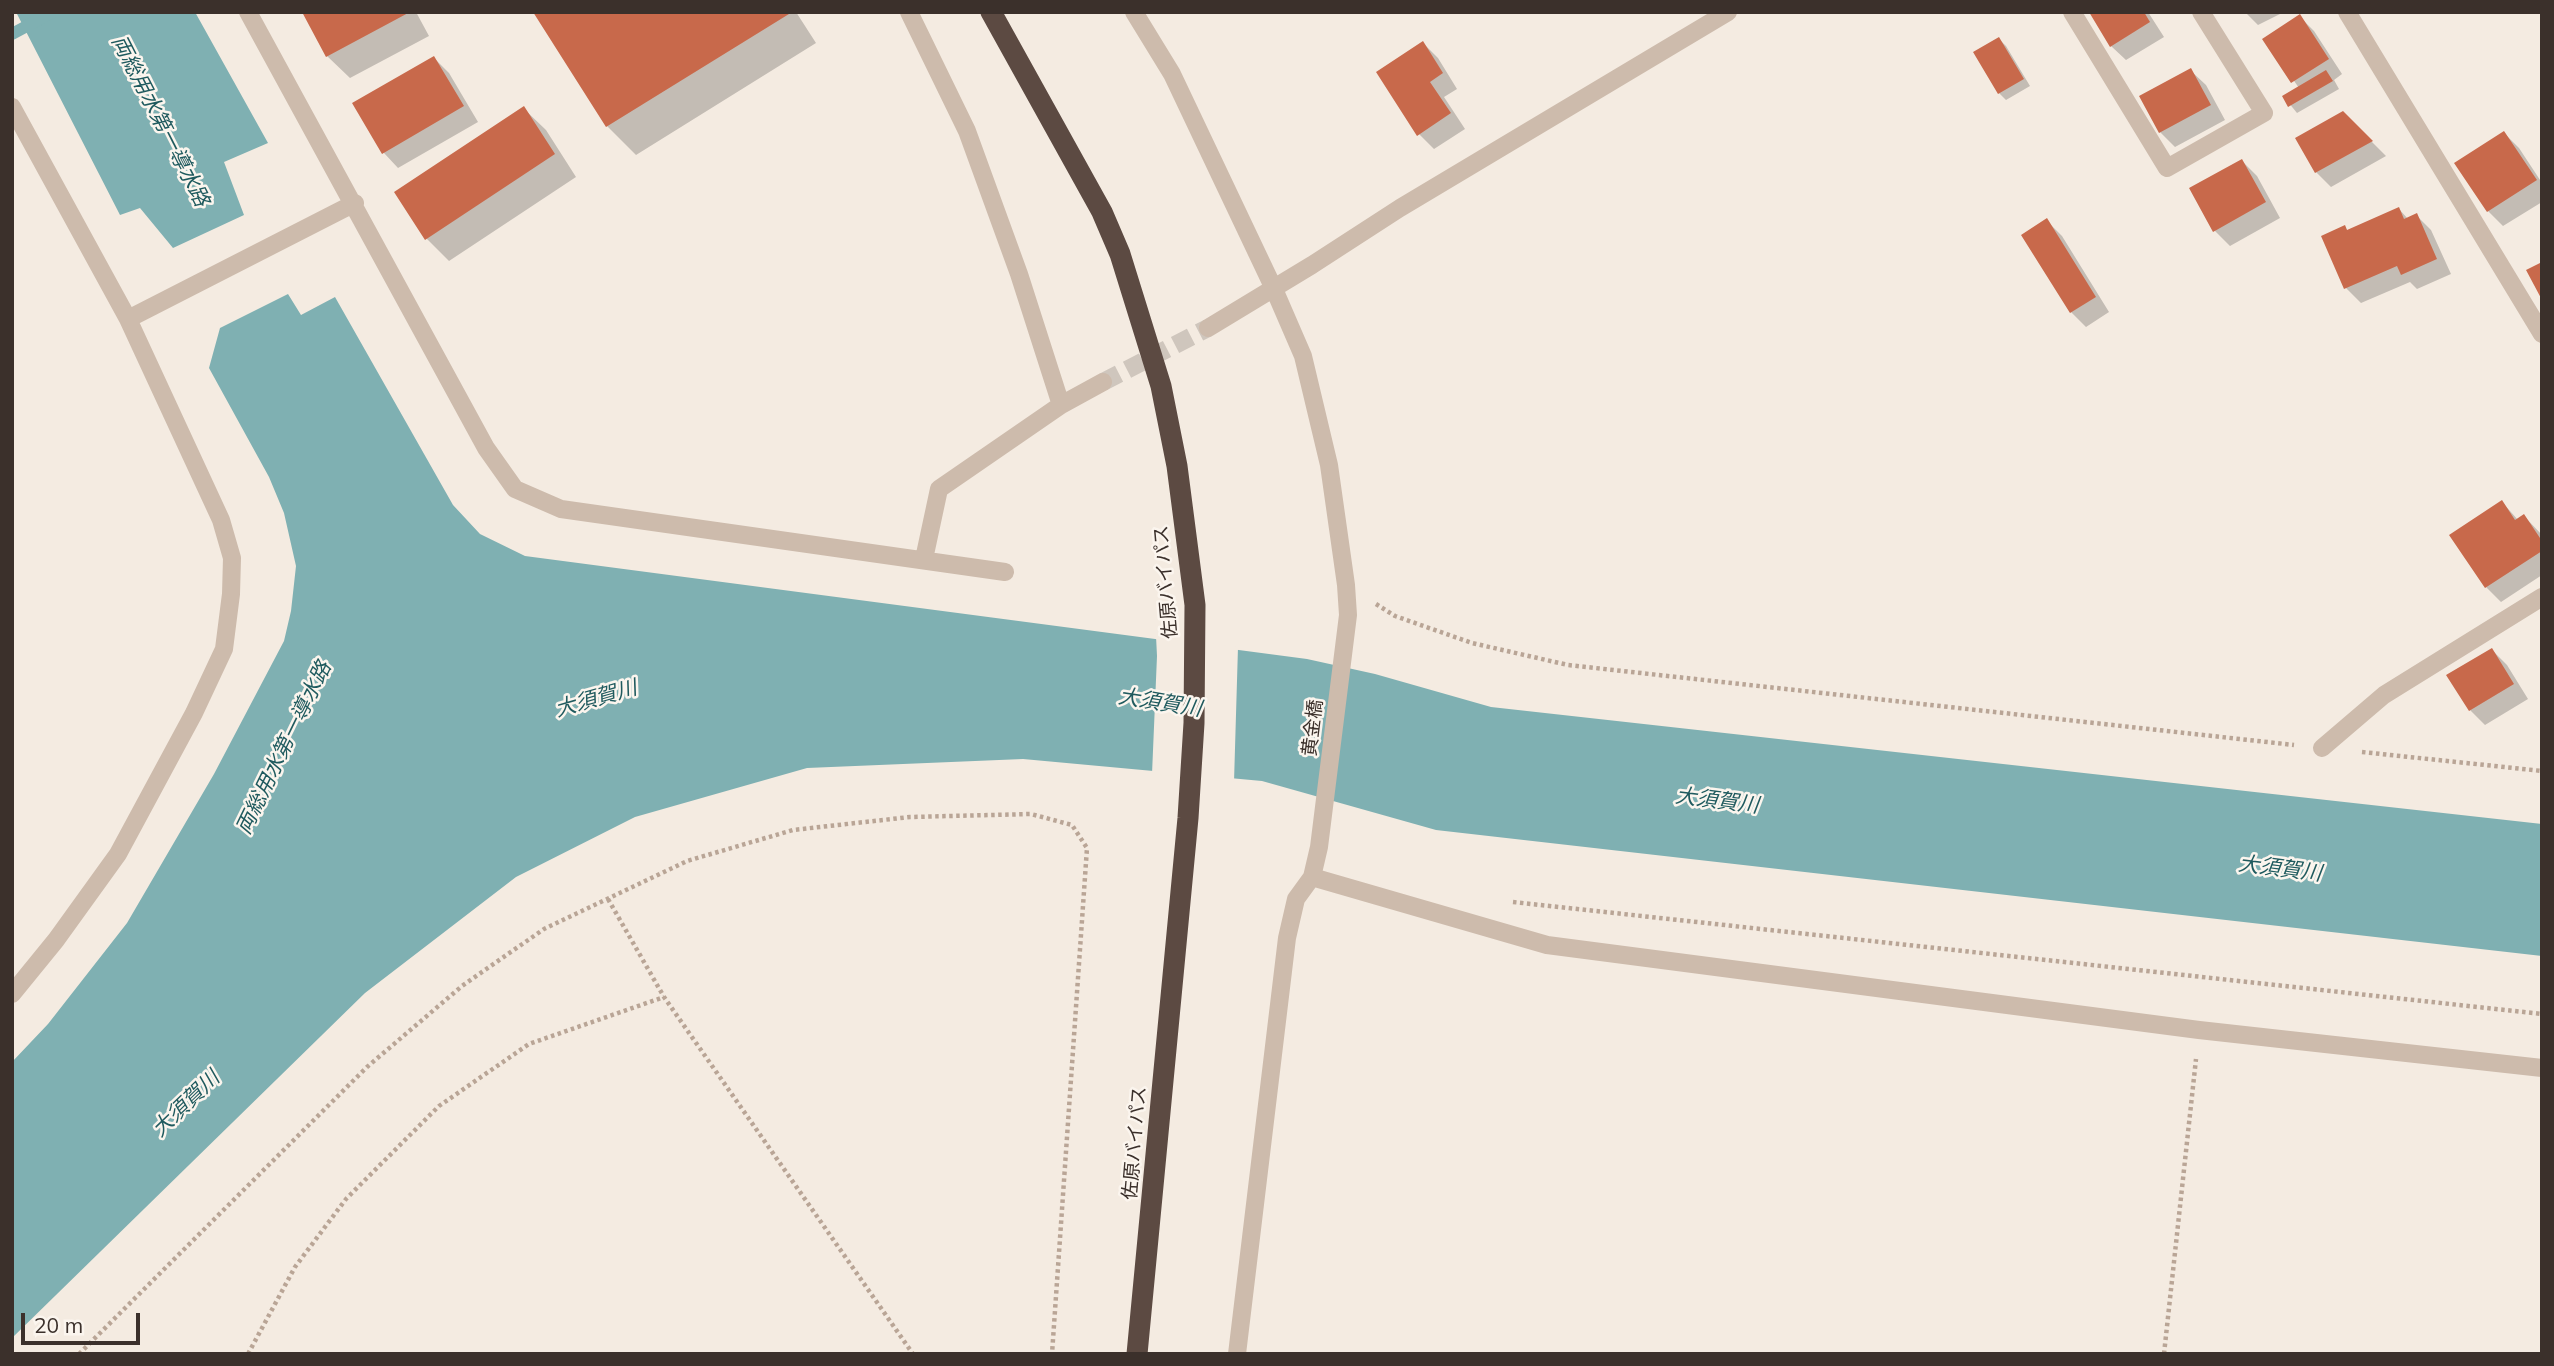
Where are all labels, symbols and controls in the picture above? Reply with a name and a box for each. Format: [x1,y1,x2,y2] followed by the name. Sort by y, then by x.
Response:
[106,31,214,211] water label: 両総用水第一導水路
[1150,524,1182,640] street label: 佐原バイパス
[231,658,337,838] water label: 両総用水第一導水路
[552,675,640,723] water label: 大須賀川
[1117,684,1203,722] water label: 大須賀川
[1298,698,1328,758] street label: 黄金橋
[1674,783,1760,819] water label: 大須賀川
[2237,851,2323,887] water label: 大須賀川
[147,1066,225,1142] water label: 大須賀川
[1119,1085,1151,1201] street label: 佐原バイパス
[24,1300,144,1344] scale bar
[34,1312,83,1338] text: 20 m

